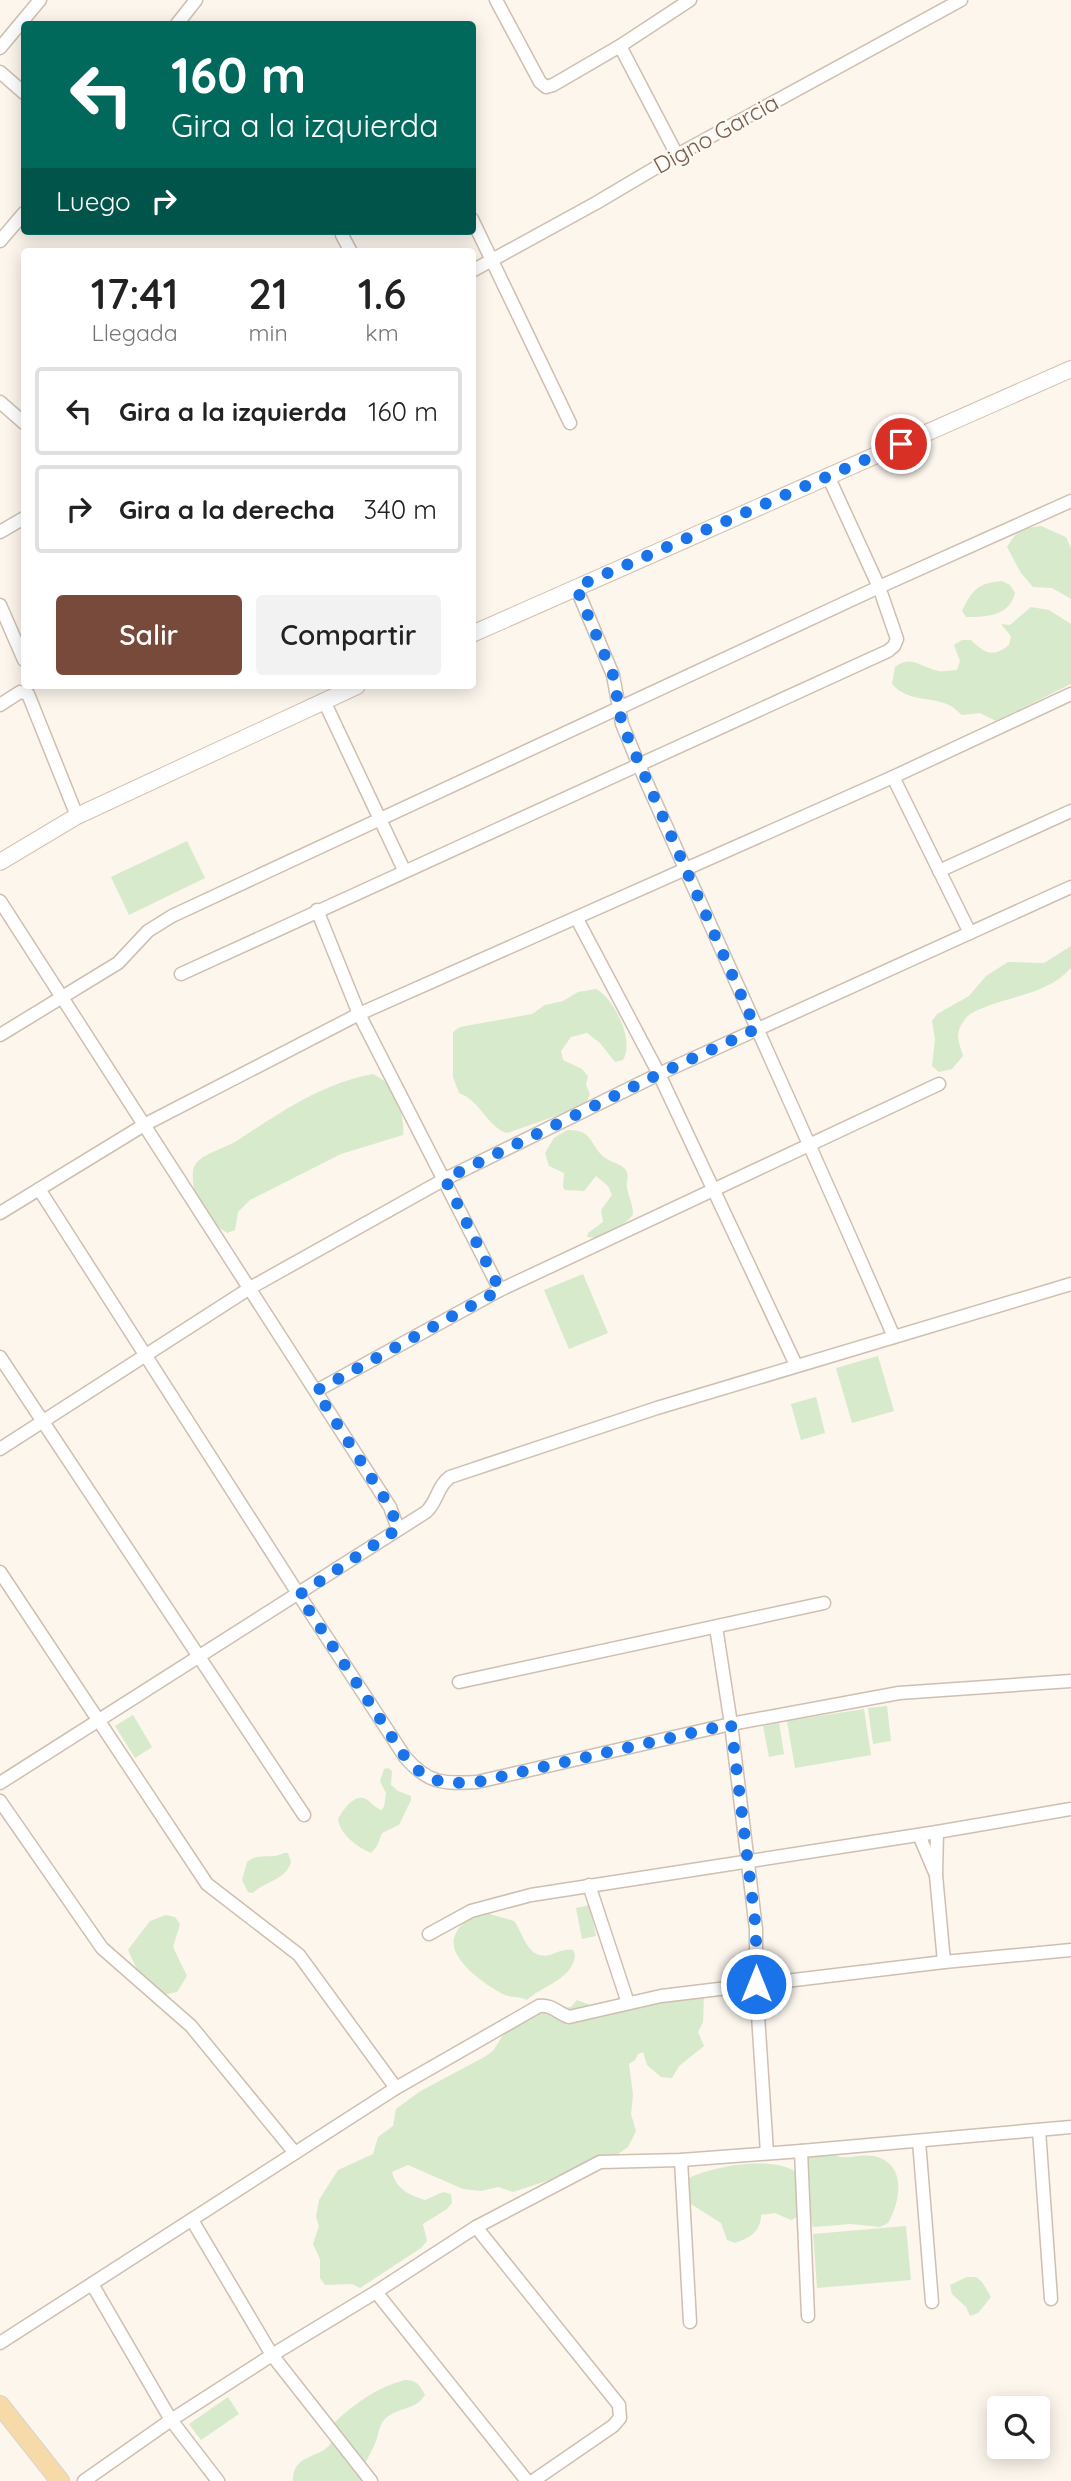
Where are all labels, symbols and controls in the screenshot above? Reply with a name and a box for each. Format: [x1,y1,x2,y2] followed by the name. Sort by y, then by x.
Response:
[171,44,306,105] text: 160 m
[56,49,147,140] icon: left
[648,87,783,180] street label: Digno Garcia
[171,105,439,145] text: Gira a la izquierda
[145,182,183,220] icon: right
[56,185,131,218] text: Luego
[91,267,179,320] text: 17:41
[248,267,288,320] text: 21
[358,267,406,320] text: 1.6
[92,318,178,347] text: Llegada
[249,318,288,347] text: min
[365,318,399,347] text: km
[60,392,98,430] icon: left
[119,395,347,428] text: Gira a la izquierda
[368,395,438,428] text: 160 m
[871,414,931,474] pin
[882,425,920,463] icon: arrive
[60,490,98,528] icon: right
[119,493,335,526] text: Gira a la derecha
[363,493,437,526] text: 340 m
[56,595,242,675] button: Salir
[256,595,441,675] button: Compartir
[719,1947,793,2021] position arrow
[987,2396,1050,2459] map controls
[987,2396,1050,2459] button: search

